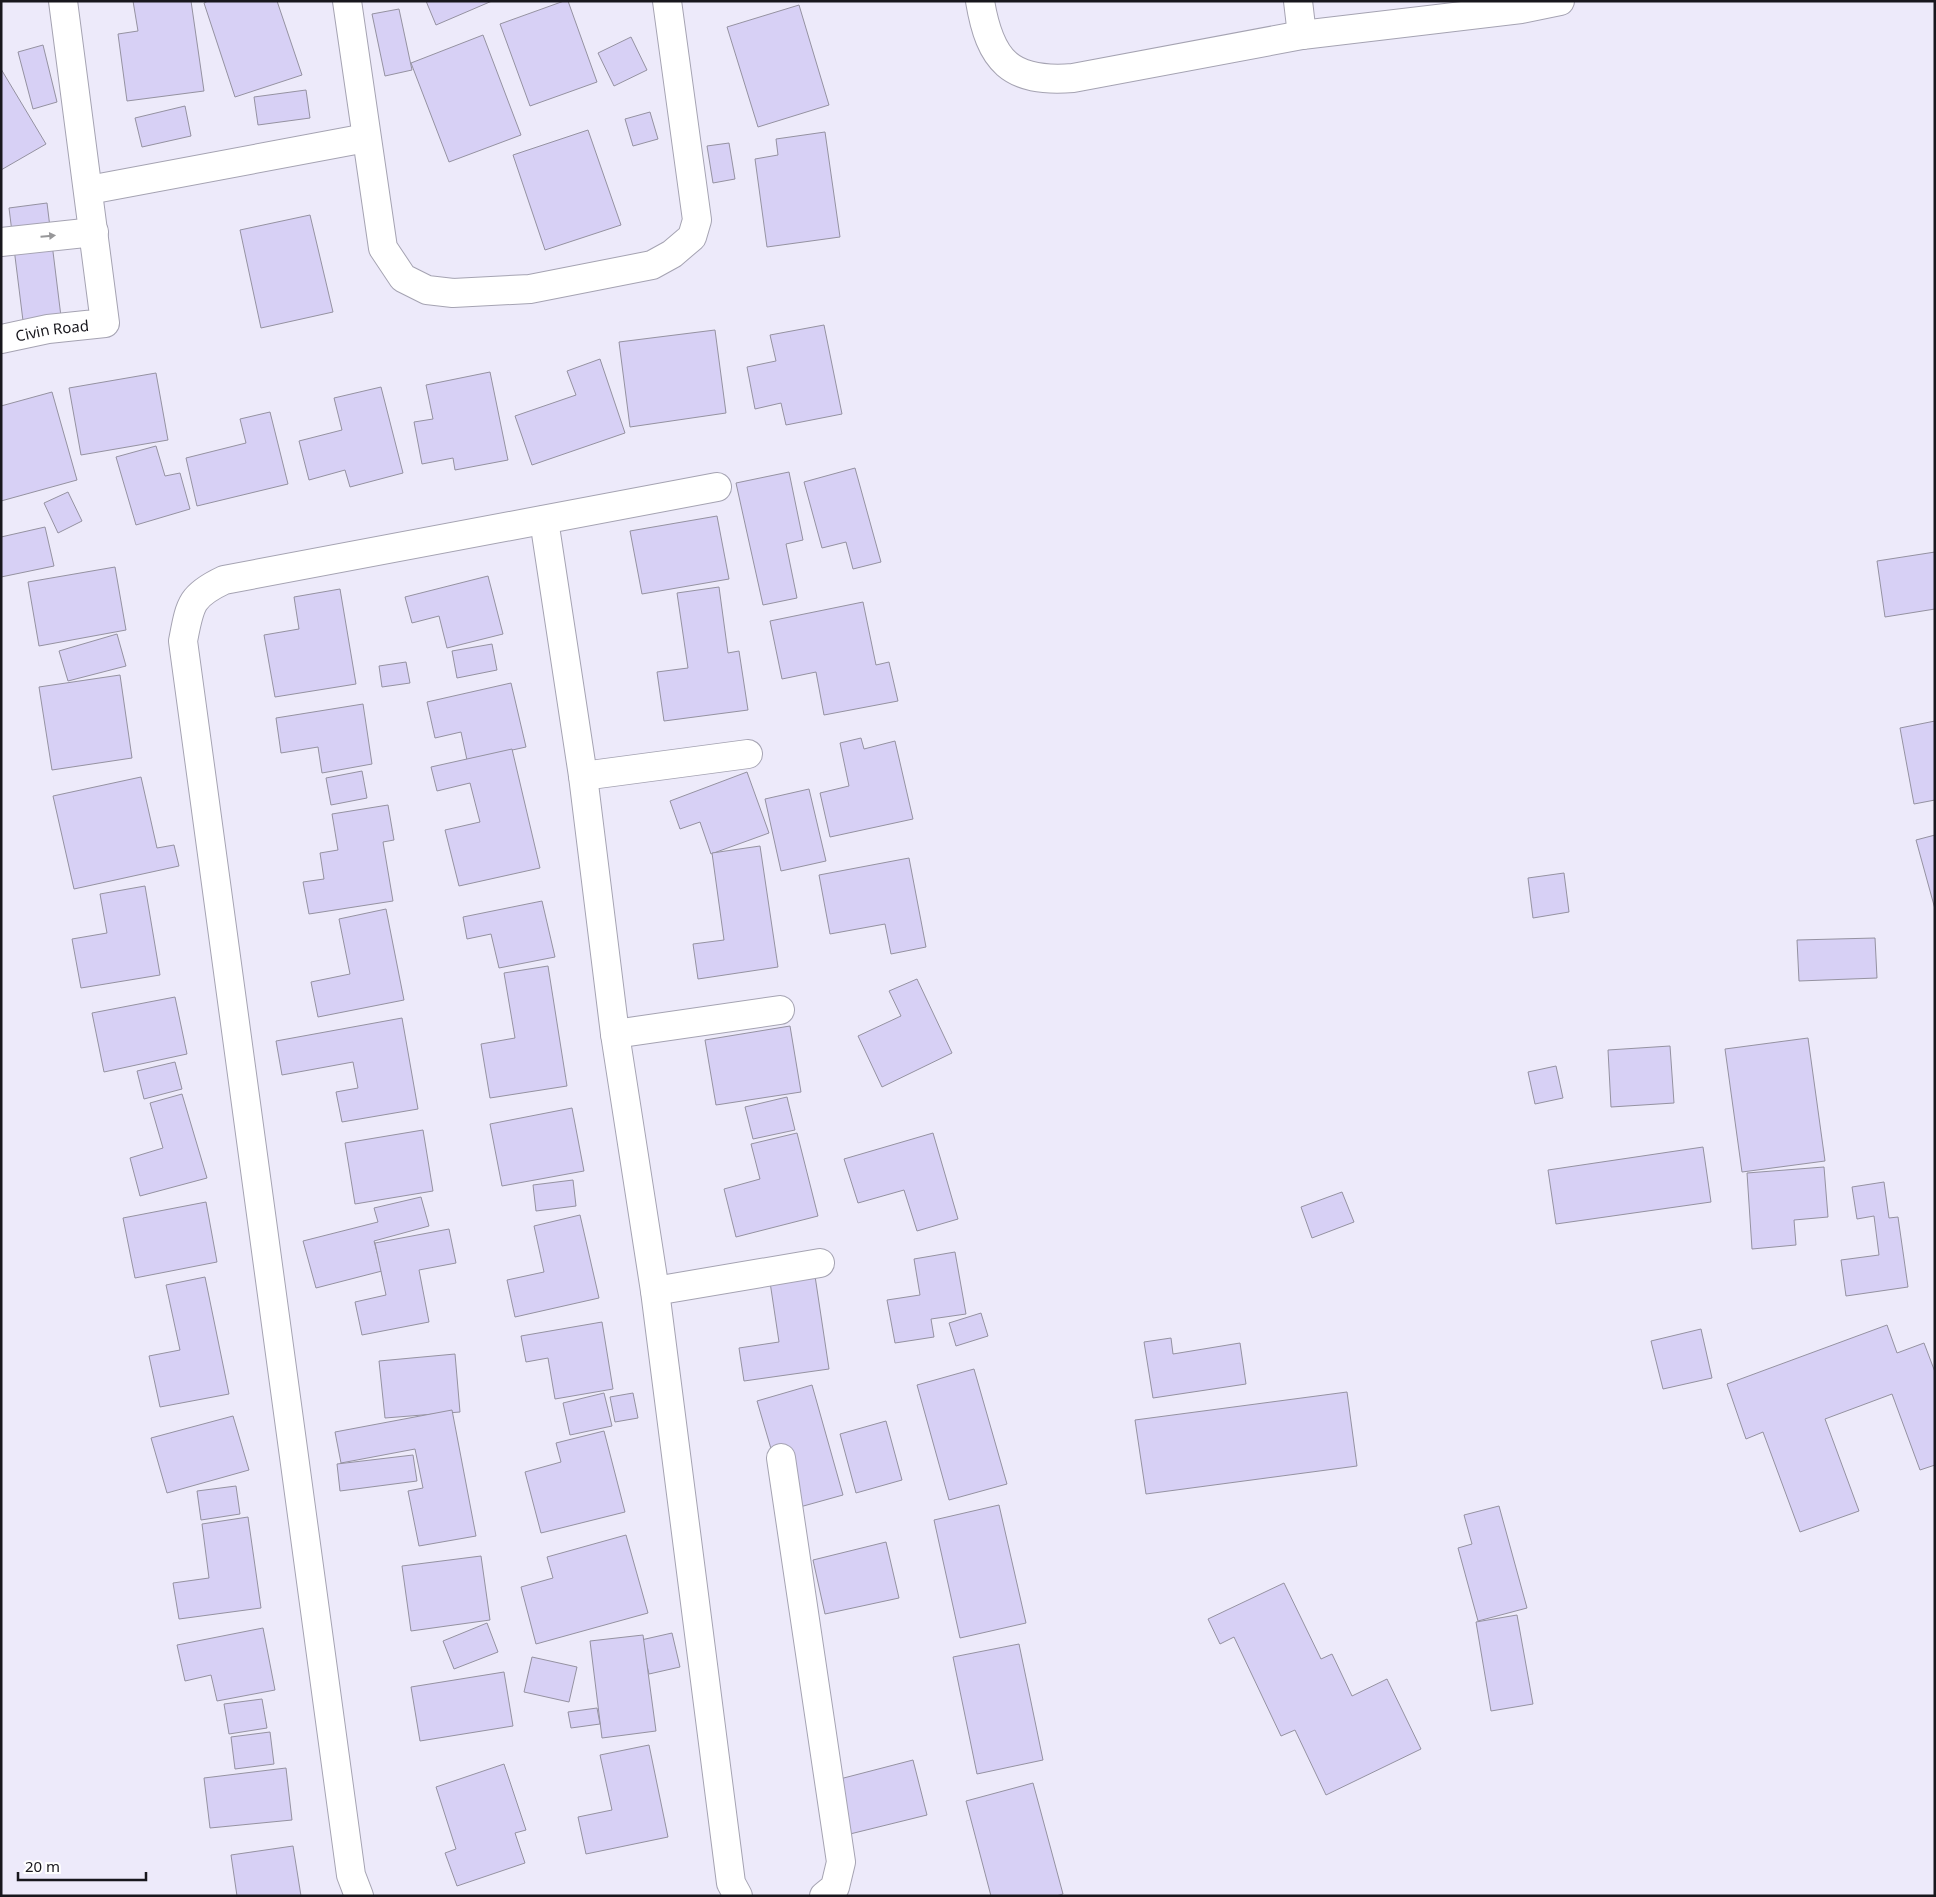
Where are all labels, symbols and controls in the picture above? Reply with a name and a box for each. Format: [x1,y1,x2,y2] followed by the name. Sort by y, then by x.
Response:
[40,231,56,239] one-way arrow
[14,315,90,346] street label: Civin Road
[18,1850,145,1882] scale bar
[25,1856,60,1876] text: 20 m

